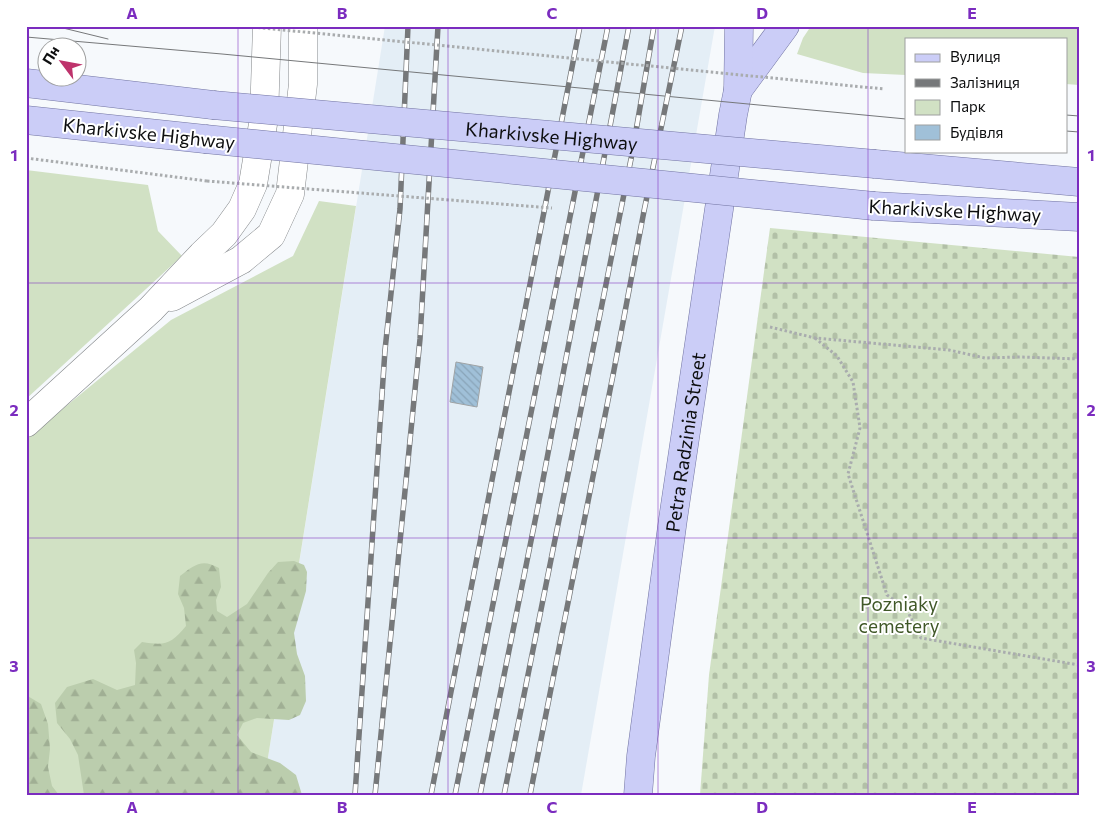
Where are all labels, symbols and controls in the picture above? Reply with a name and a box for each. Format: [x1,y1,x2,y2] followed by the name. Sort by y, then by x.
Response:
[126,3,138,22] text: A
[337,3,348,22] text: B
[547,3,558,22] text: C
[756,3,768,22] text: D
[967,3,977,22] text: E
[38,38,88,88] north arrow
[905,38,1068,152] legend
[38,42,63,67] text: Пн
[950,47,1001,65] text: Вулиця
[950,73,1020,91] text: Залізниця
[950,97,986,115] text: Парк
[62,113,236,153] street label: Kharkivske Highway
[464,116,639,154] street label: Kharkivske Highway
[950,123,1003,141] text: Будівля
[10,145,18,164] text: 1
[1087,145,1095,164] text: 1
[868,194,1042,226] street label: Kharkivske Highway
[660,351,709,533] street label: Petra Radzinia Street
[9,400,19,419] text: 2
[1086,400,1096,419] text: 2
[859,592,940,637] park label: Pozniaky cemetery
[9,656,19,675] text: 3
[1086,656,1096,675] text: 3
[126,797,138,816] text: A
[337,797,348,816] text: B
[547,797,558,816] text: C
[756,797,768,816] text: D
[967,797,977,816] text: E

